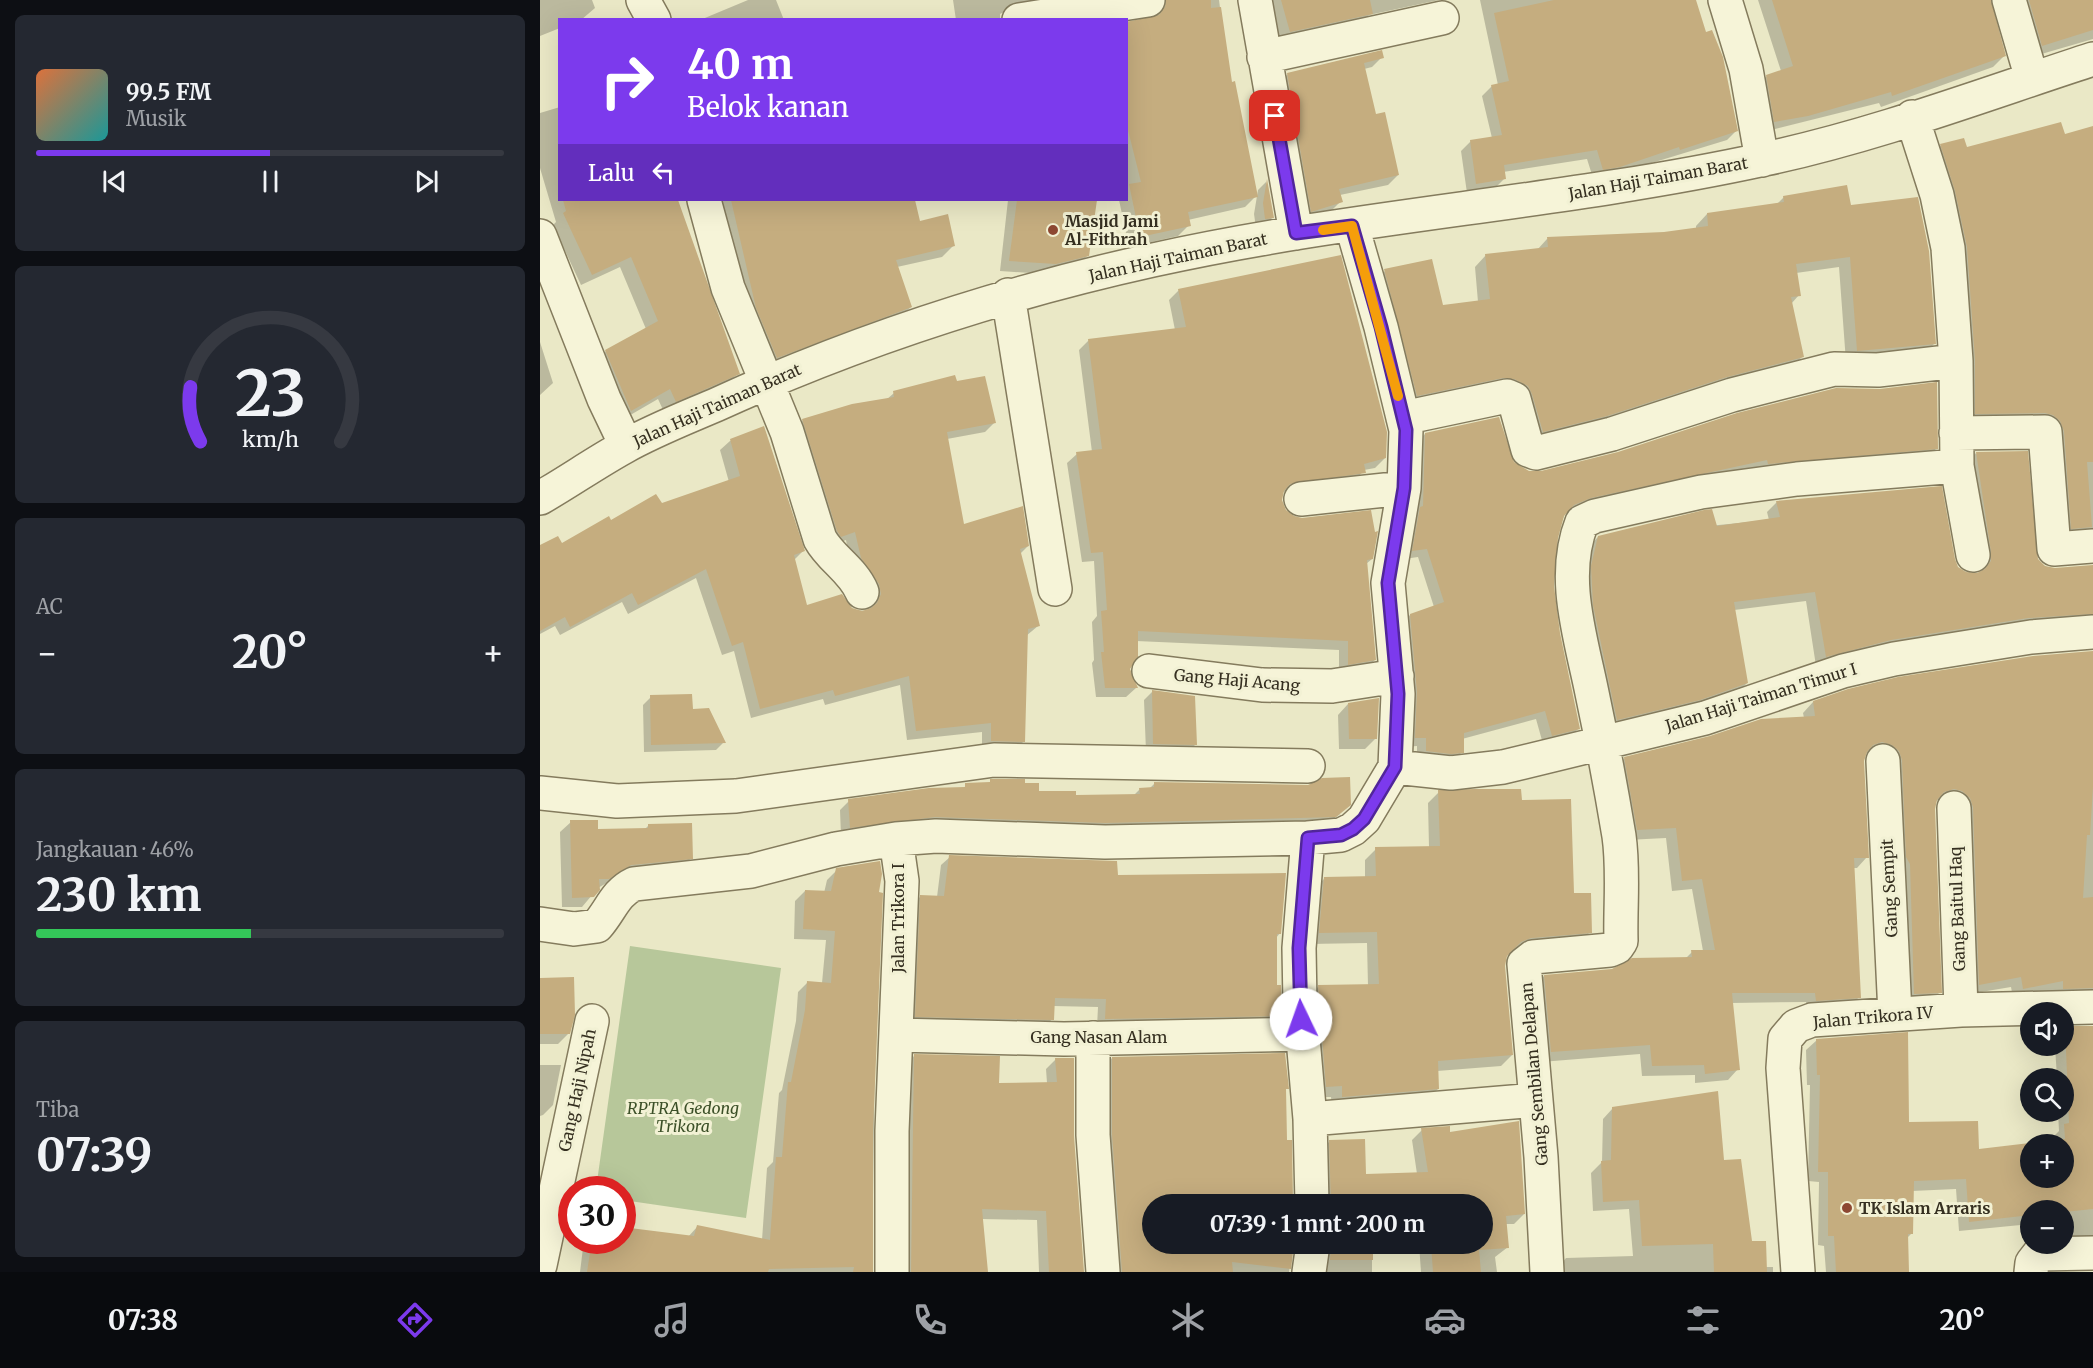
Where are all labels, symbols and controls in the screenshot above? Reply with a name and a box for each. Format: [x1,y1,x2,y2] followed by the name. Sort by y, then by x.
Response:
[687,38,793,90] text: 40 m
[588,42,666,120] icon: right
[126,78,211,106] text: 99.5 FM
[687,90,849,124] text: Belok kanan
[1249,90,1300,141] pin
[1258,99,1291,132] icon: arrive
[126,106,186,131] text: Musik
[1566,152,1750,204] street label: Jalan Haji Taiman Barat
[647,156,680,189] icon: left
[588,159,635,187] text: Lalu
[98,165,131,198] icon: previous
[254,165,287,198] icon: pause
[410,165,443,198] icon: next
[1064,211,1159,249] place label: Masjid Jami Al-Fithrah
[1046,223,1060,237] marker: Masjid Jami Al-Fithrah
[1086,228,1270,286] street label: Jalan Haji Taiman Barat
[235,355,305,433] text: 23
[629,359,805,452] street label: Jalan Haji Taiman Barat
[242,426,298,453] text: km/h
[36,594,63,619] text: AC
[232,624,308,680] text: 20°
[36,633,58,674] text: −
[482,633,504,674] text: +
[1662,658,1859,736] street label: Jalan Haji Taiman Timur I
[1173,665,1301,696] street label: Gang Haji Acang
[36,837,194,862] text: Jangkauan · 46%
[1876,837,1902,938] street label: Gang Sempit
[1945,846,1969,972] street label: Gang Baitul Haq
[888,863,908,974] street label: Jalan Trikora I
[36,867,202,923] text: 230 km
[1516,981,1552,1166] street label: Gang Sembilan Delapan
[1269,987,1333,1051] position arrow
[1811,1002,1934,1032] street label: Jalan Trikora IV
[2020,1002,2074,1254] map controls
[2020,1002,2074,1056] button: sound
[554,1026,600,1153] street label: Gang Haji Nipah
[1031,1027,1168,1047] street label: Gang Nasan Alam
[2020,1068,2074,1122] button: search
[36,1097,79,1122] text: Tiba
[627,1098,739,1136] park label: RPTRA Gedong Trikora
[36,1127,152,1183] text: 07:39
[2020,1134,2074,1188] button: +
[558,1176,636,1254] speed limit sign: 30
[1859,1198,1991,1218] place label: TK Islam Arraris
[2020,1200,2074,1254] button: −
[1840,1201,1854,1215] marker: TK Islam Arraris
[1210,1210,1425,1238] text: 07:39 · 1 mnt · 200 m
[394,1299,436,1341] icon: directions
[651,1299,693,1341] icon: music
[909,1299,951,1341] icon: phone
[1167,1299,1209,1341] icon: climate
[1424,1299,1466,1341] icon: car
[1682,1299,1724,1341] icon: filters
[108,1303,178,1337] text: 07:38
[1939,1303,1985,1337] text: 20°

